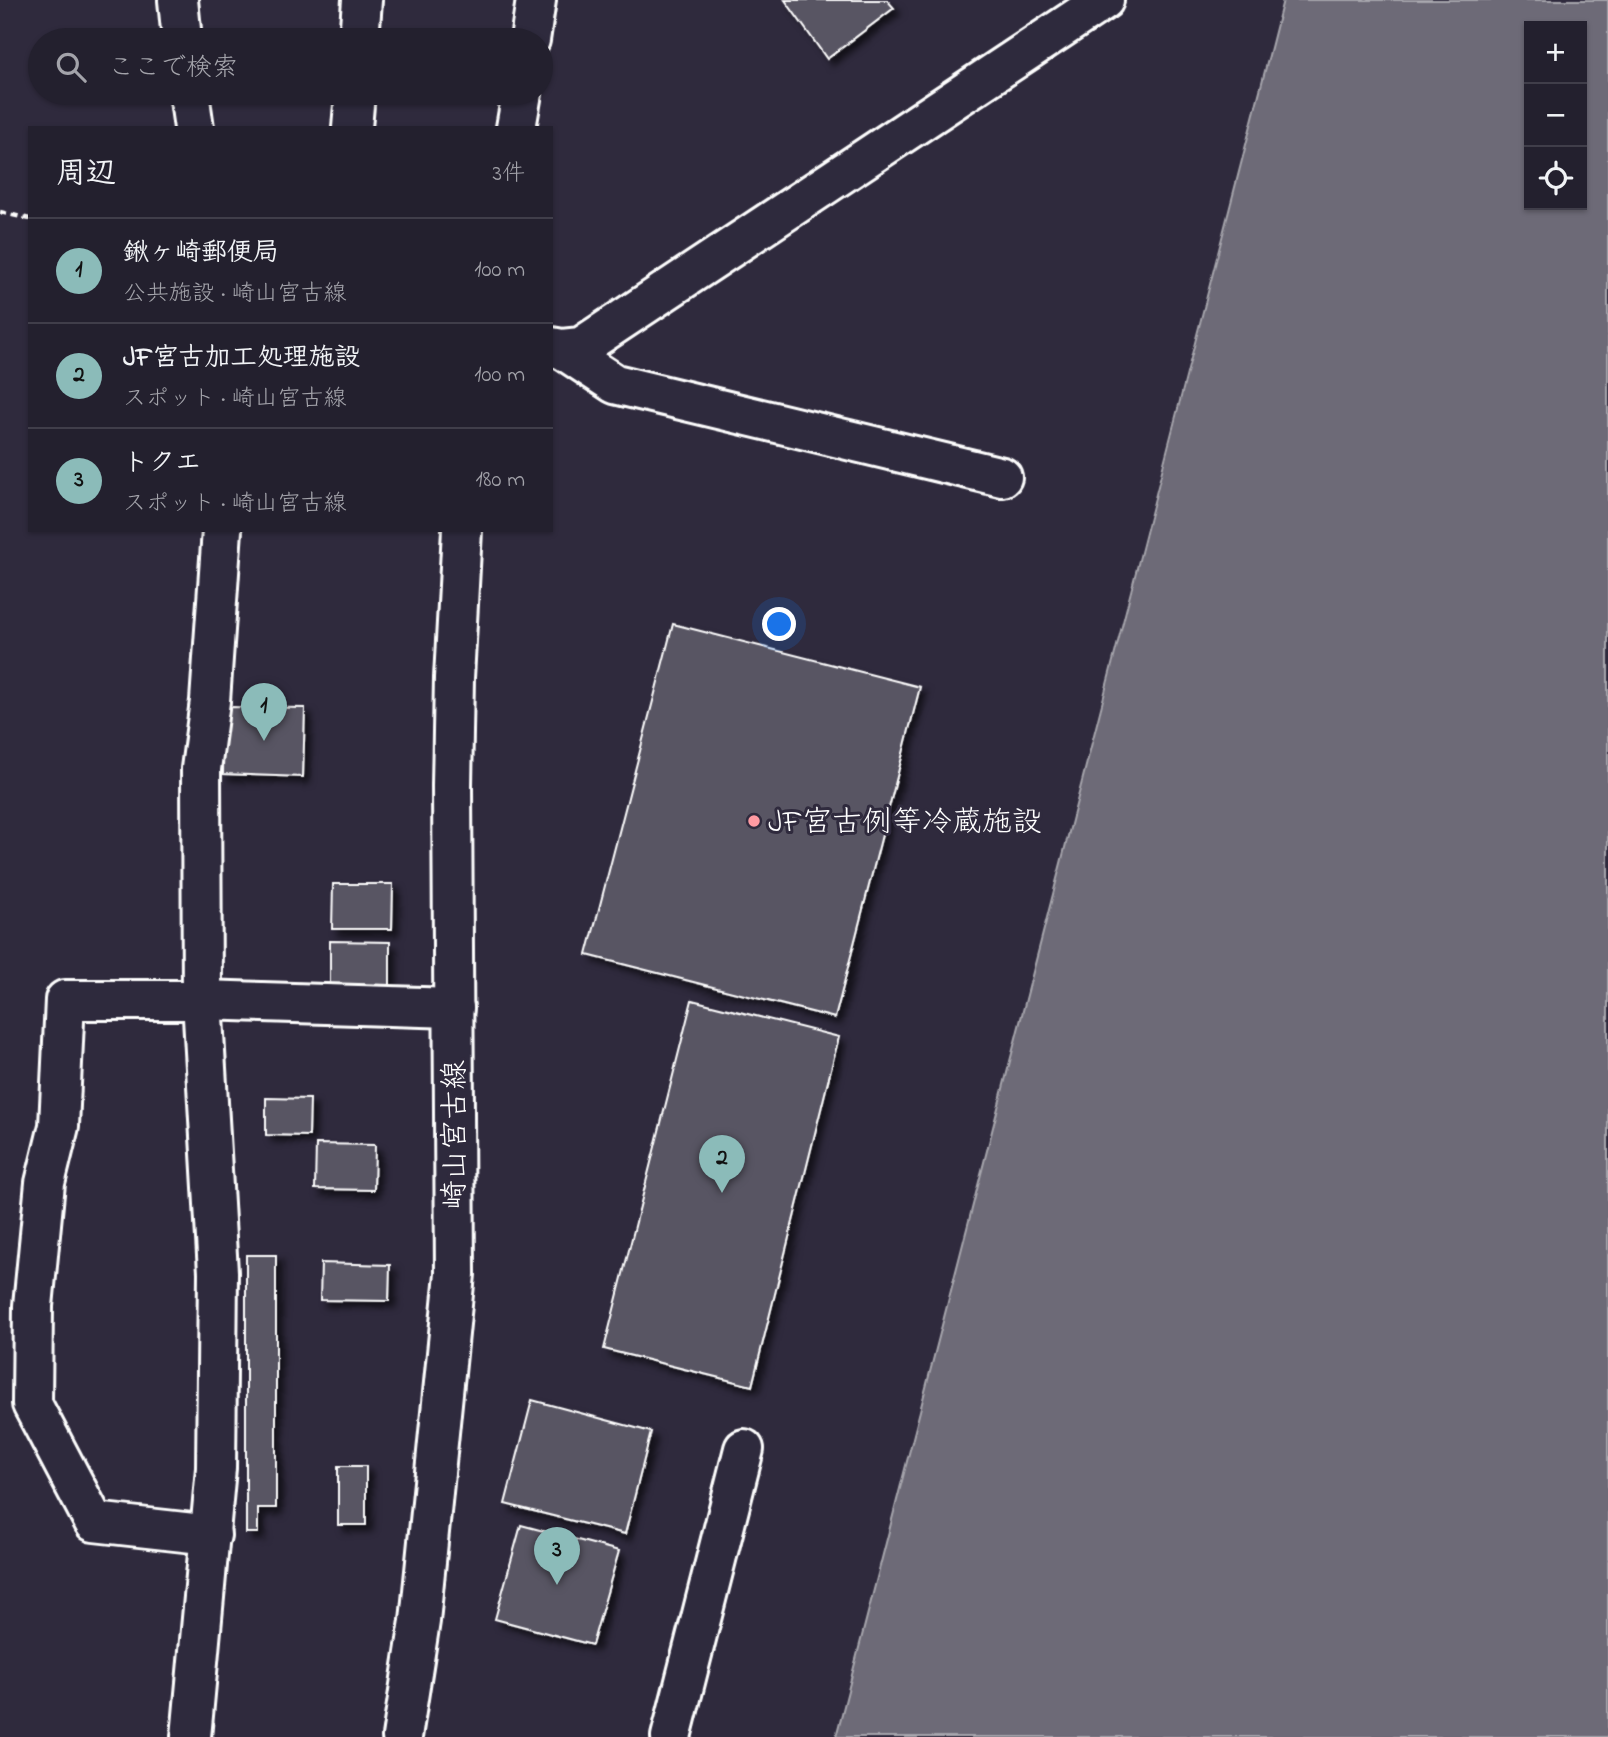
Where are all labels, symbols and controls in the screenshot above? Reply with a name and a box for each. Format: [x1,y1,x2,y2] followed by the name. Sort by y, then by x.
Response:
[1524,21,1587,210] map controls
[1524,21,1587,84] button: +
[28,28,553,105] search box
[52,48,90,86] icon: search
[108,50,238,88] text: ここで検索
[1524,84,1587,147] button: −
[1524,147,1587,210] button: locate
[56,153,116,197] text: 周辺
[493,158,525,191] text: 3件
[123,235,279,273] text: 鍬ヶ崎郵便局
[75,254,83,287] text: 1
[474,254,525,287] text: 100 m
[123,278,346,311] text: 公共施設 · 崎山宮古線
[123,340,361,378] text: JF宮古加工処理施設
[73,359,85,392] text: 2
[474,359,525,392] text: 100 m
[123,383,346,416] text: スポット · 崎山宮古線
[123,445,201,483] text: トクエ
[74,464,84,497] text: 3
[476,464,525,497] text: 180 m
[123,488,346,521] text: スポット · 崎山宮古線
[762,607,796,641] your location
[241,683,287,741] pin: 1
[768,802,1042,846] place label: JF宮古例等冷蔵施設
[746,813,762,829] marker: JF宮古例等冷蔵施設
[435,1060,479,1210] street label: 崎山宮古線
[699,1135,745,1193] pin: 2
[534,1527,580,1585] pin: 3

